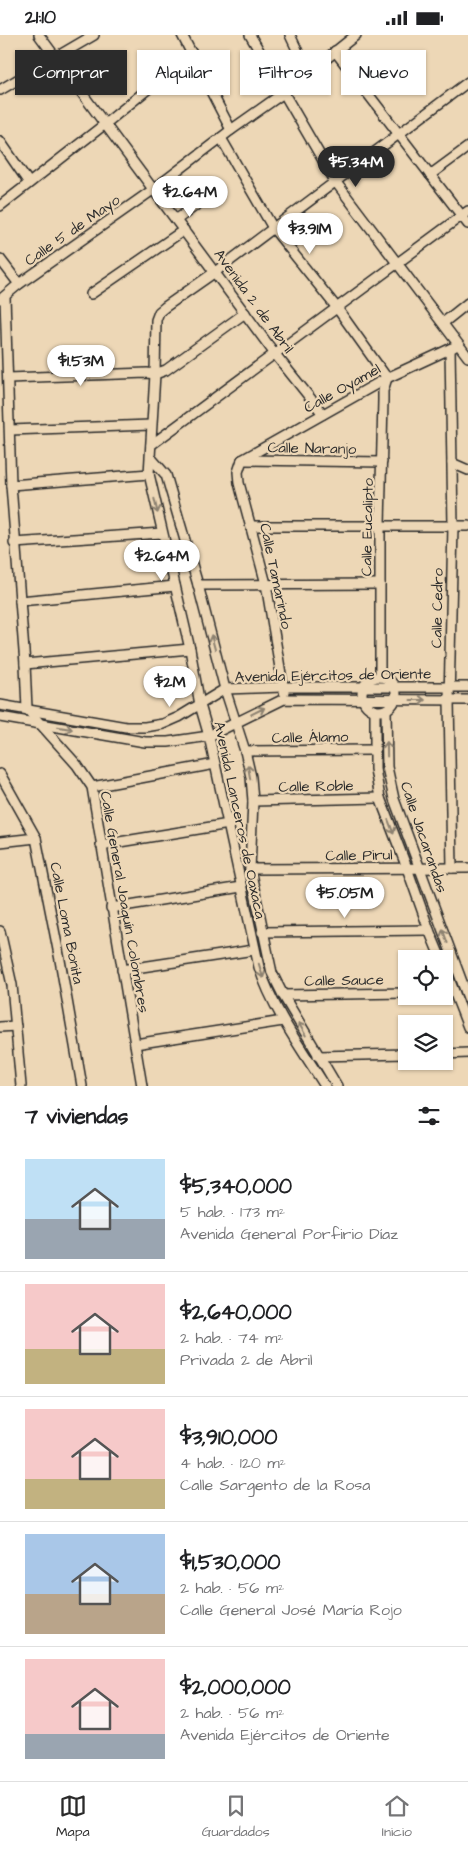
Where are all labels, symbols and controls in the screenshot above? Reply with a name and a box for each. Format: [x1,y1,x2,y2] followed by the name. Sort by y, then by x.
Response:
[25,4,56,31] text: 21:10
[15,50,127,95] chip: Comprar
[137,50,230,95] chip: Alquilar
[240,50,331,95] chip: Filtros
[341,50,426,95] chip: Nuevo
[315,145,397,188] pin: $5.34M
[329,151,383,173] text: $5.34M
[149,175,231,218] pin: $2.64M
[163,181,217,203] text: $2.64M
[20,189,125,272] street label: Calle 5 de Mayo
[269,213,351,255] pin: $3.91M
[288,218,332,240] text: $3.91M
[209,245,299,358] street label: Avenida 2 de Abril
[40,345,122,387] pin: $1.53M
[58,350,104,372] text: $1.53M
[300,359,385,419] street label: Calle Oyamel
[267,437,357,460] street label: Calle Naranjo
[356,477,379,576] street label: Calle Eucalipto
[152,497,161,513] one-way arrow
[254,521,297,631] street label: Calle Tamarindo
[121,539,203,582] pin: $2.64M
[135,545,189,567] text: $2.64M
[426,567,449,648] street label: Calle Cedro
[208,635,217,651] one-way arrow
[235,663,431,688] street label: Avenida Ejércitos de Oriente
[146,665,194,708] pin: $2M
[154,671,186,693] text: $2M
[409,695,425,705] one-way arrow
[250,706,265,715] one-way arrow
[208,719,271,921] street label: Avenida Lanceros de Oaxaca
[57,724,73,734] one-way arrow
[271,726,349,749] street label: Calle Álamo
[382,741,392,757] one-way arrow
[244,765,254,781] one-way arrow
[278,775,354,798] street label: Calle Roble
[395,779,452,896] street label: Calle Jacarandas
[95,790,154,1015] street label: Calle General Joaquín Colombres
[387,819,396,834] one-way arrow
[325,844,393,867] street label: Calle Pirul
[44,860,89,986] street label: Calle Loma Bonita
[304,877,386,919] pin: $5.05M
[316,882,374,904] text: $5.05M
[440,929,449,945] one-way arrow
[398,950,453,1070] map controls
[398,950,453,1005] button: locate
[256,963,266,979] one-way arrow
[304,969,384,992] street label: Calle Sauce
[398,1015,453,1070] button: layers
[297,1023,307,1037] one-way arrow
[25,1102,128,1131] text: 7 viviendas
[415,1102,443,1130] icon: filters
[180,1172,292,1201] text: $5,340,000
[65,1179,125,1239] icon: home
[180,1201,285,1223] text: 5 hab. · 173 m²
[180,1223,398,1245] text: Avenida General Porfirio Díaz
[180,1298,292,1327] text: $2,640,000
[65,1304,125,1364] icon: home
[180,1327,284,1349] text: 2 hab. · 74 m²
[180,1349,312,1371] text: Privada 2 de Abril
[180,1423,277,1452] text: $3,910,000
[65,1429,125,1489] icon: home
[180,1452,286,1474] text: 4 hab. · 120 m²
[180,1474,371,1496] text: Calle Sargento de la Rosa
[180,1548,280,1577] text: $1,530,000
[65,1554,125,1614] icon: home
[180,1577,284,1599] text: 2 hab. · 56 m²
[180,1599,402,1621] text: Calle General José María Rojo
[180,1673,291,1702] text: $2,000,000
[65,1679,125,1739] icon: home
[180,1702,284,1724] text: 2 hab. · 56 m²
[180,1724,390,1746] text: Avenida Ejércitos de Oriente
[56,1792,90,1842] tab: Mapa
[202,1792,270,1842] tab: Guardados
[382,1792,412,1842] tab: Inicio

